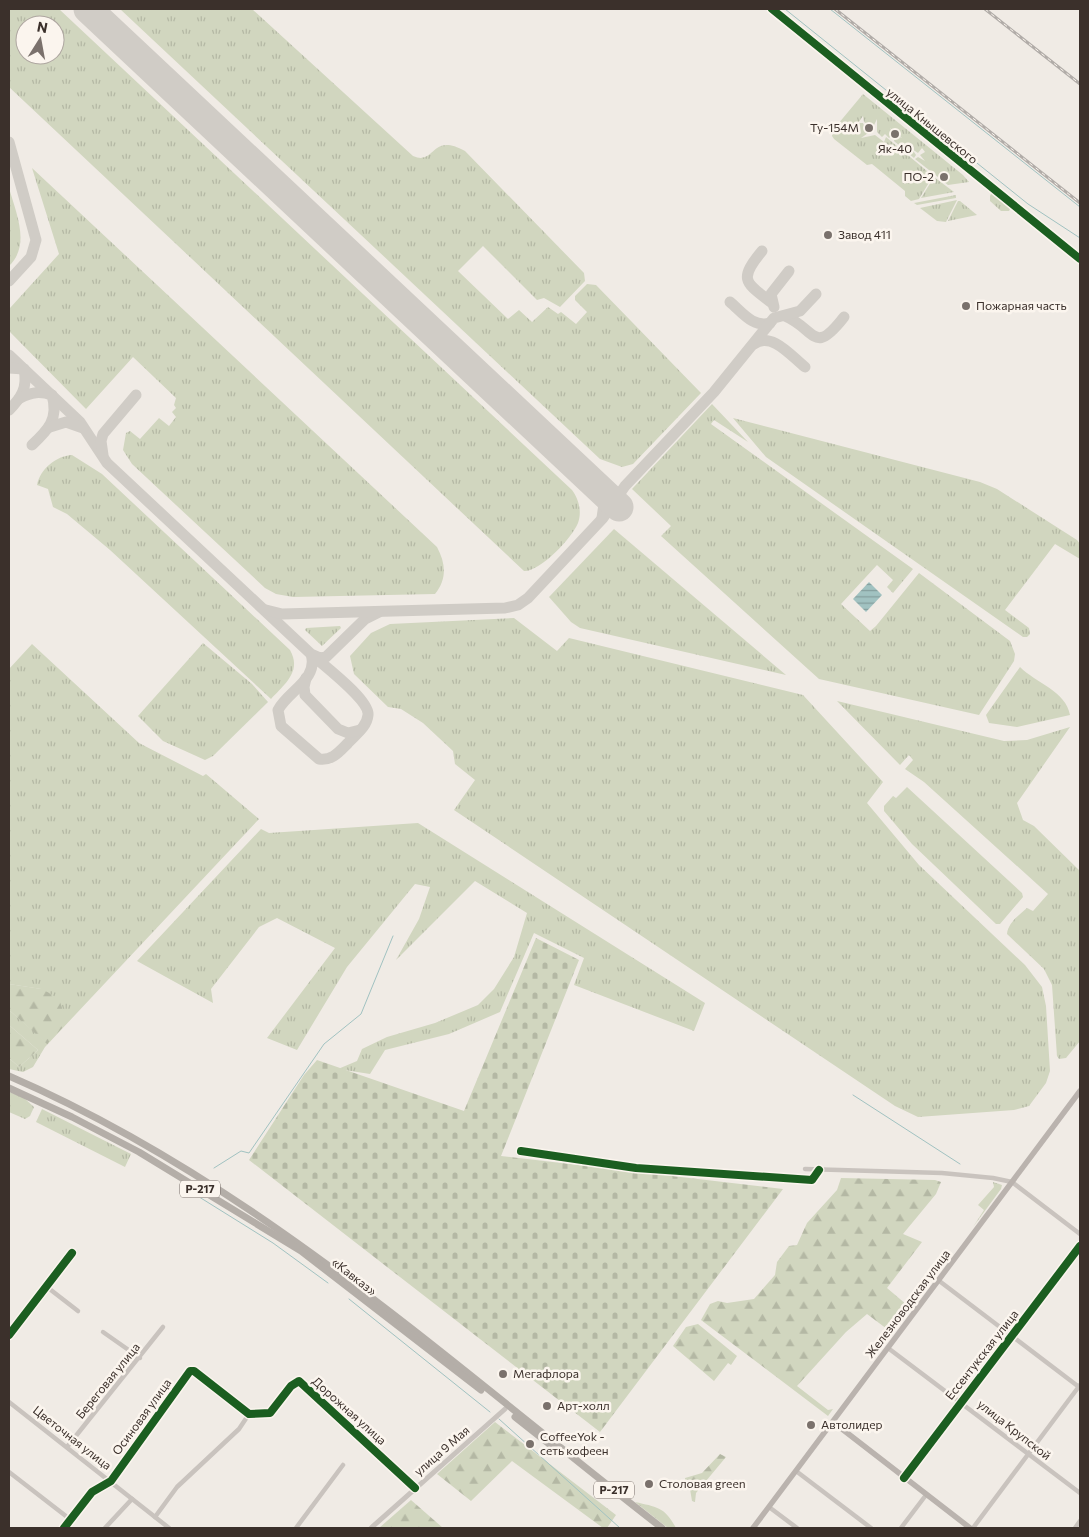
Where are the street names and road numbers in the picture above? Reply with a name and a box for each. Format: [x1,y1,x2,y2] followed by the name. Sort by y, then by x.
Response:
[884,84,981,166] street label: улица Кнышевского
[180,1180,220,1198] road number: Р-217
[862,1247,952,1360] street label: Железноводская улица
[330,1254,380,1298] street label: «Кавказ»
[942,1307,1021,1402] street label: Ессентукская улица
[72,1340,142,1421] street label: Береговая улица
[310,1373,389,1447] street label: Дорожная улица
[109,1376,173,1457] street label: Осиновая улица
[975,1396,1054,1462] street label: улица Крупской
[31,1402,115,1472] street label: Цветочная улица
[411,1422,472,1478] street label: улица 9 Мая
[594,1482,634,1498] road number: Р-217

